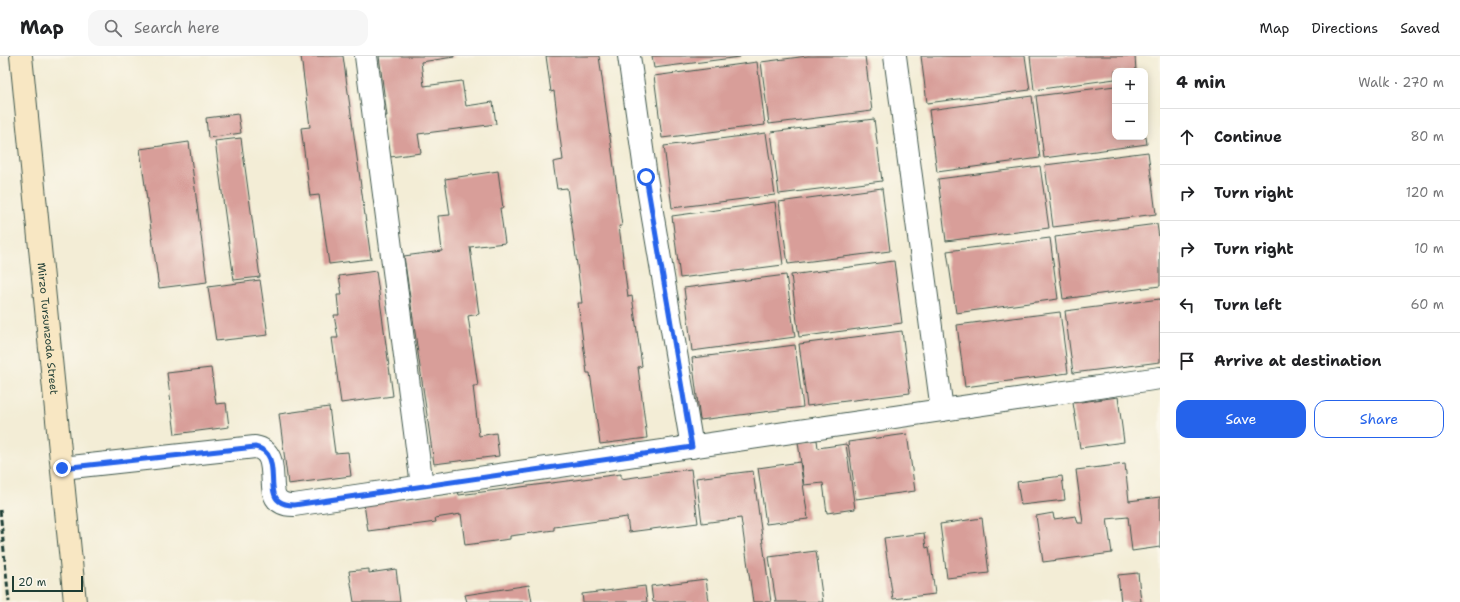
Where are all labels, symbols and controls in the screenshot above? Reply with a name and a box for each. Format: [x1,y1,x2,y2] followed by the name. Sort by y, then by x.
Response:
[88,10,368,46] search box
[20,15,64,40] text: Map
[102,17,124,39] icon: search
[134,18,220,38] text: Search here
[1260,19,1290,37] text: Map
[1312,19,1378,37] text: Directions
[1400,19,1440,37] text: Saved
[1112,68,1148,140] map controls
[1112,68,1148,104] button: +
[1176,71,1226,93] text: 4 min
[1358,74,1444,91] text: Walk · 270 m
[1112,104,1148,140] button: −
[1176,126,1198,148] icon: ahead
[1214,127,1282,147] text: Continue
[1410,128,1444,145] text: 80 m
[637,168,655,186] route start
[1176,182,1198,204] icon: right
[1214,183,1294,203] text: Turn right
[1406,184,1444,201] text: 120 m
[1176,238,1198,260] icon: right
[1214,239,1294,259] text: Turn right
[1414,240,1444,257] text: 10 m
[34,262,62,396] street label: Mirzo Tursunzoda Street
[1176,294,1198,316] icon: left
[1214,295,1282,315] text: Turn left
[1411,296,1444,313] text: 60 m
[1176,350,1198,372] icon: arrive
[1214,351,1382,371] text: Arrive at destination
[1176,400,1306,438] button: Save
[1314,400,1444,438] button: Share
[53,459,71,477] route end
[12,574,83,593] scale bar
[18,575,46,590] text: 20 m

